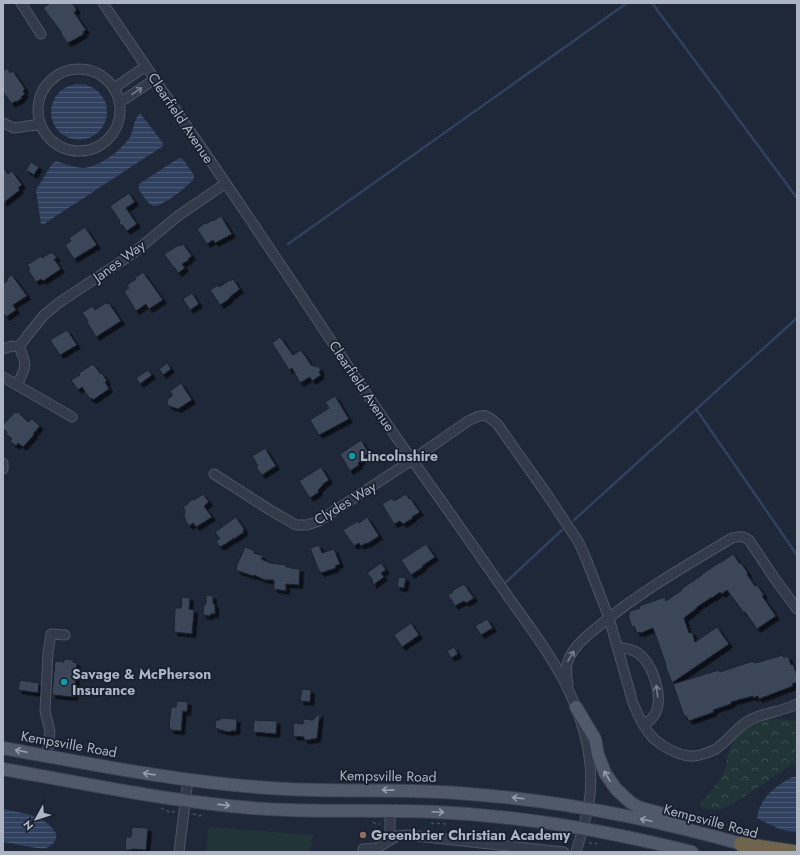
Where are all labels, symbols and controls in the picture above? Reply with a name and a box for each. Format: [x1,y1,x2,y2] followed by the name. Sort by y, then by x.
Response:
[143,69,219,167] street label: Clearfield Avenue
[131,87,143,95] one-way arrow
[87,235,150,288] street label: Janes Way
[324,337,400,435] street label: Clearfield Avenue
[360,446,438,466] place label: Lincolnshire
[347,451,357,461] marker: Lincolnshire
[310,476,381,529] street label: Clydes Way
[567,650,575,662] one-way arrow
[72,664,211,700] place label: Savage & McPherson Insurance
[59,677,69,687] marker: Savage & McPherson Insurance
[654,685,661,698] one-way arrow
[19,726,119,762] street label: Kempsville Road
[15,747,28,755] one-way arrow
[339,765,437,787] street label: Kempsville Road
[143,770,156,778] one-way arrow
[603,771,611,782] one-way arrow
[382,786,395,794] one-way arrow
[512,795,525,802] one-way arrow
[16,799,56,839] north arrow
[662,799,760,843] street label: Kempsville Road
[217,801,230,809] one-way arrow
[431,809,444,816] one-way arrow
[640,816,653,824] one-way arrow
[19,817,37,834] text: N
[371,825,571,845] place label: Greenbrier Christian Academy
[358,830,368,840] marker: Greenbrier Christian Academy

